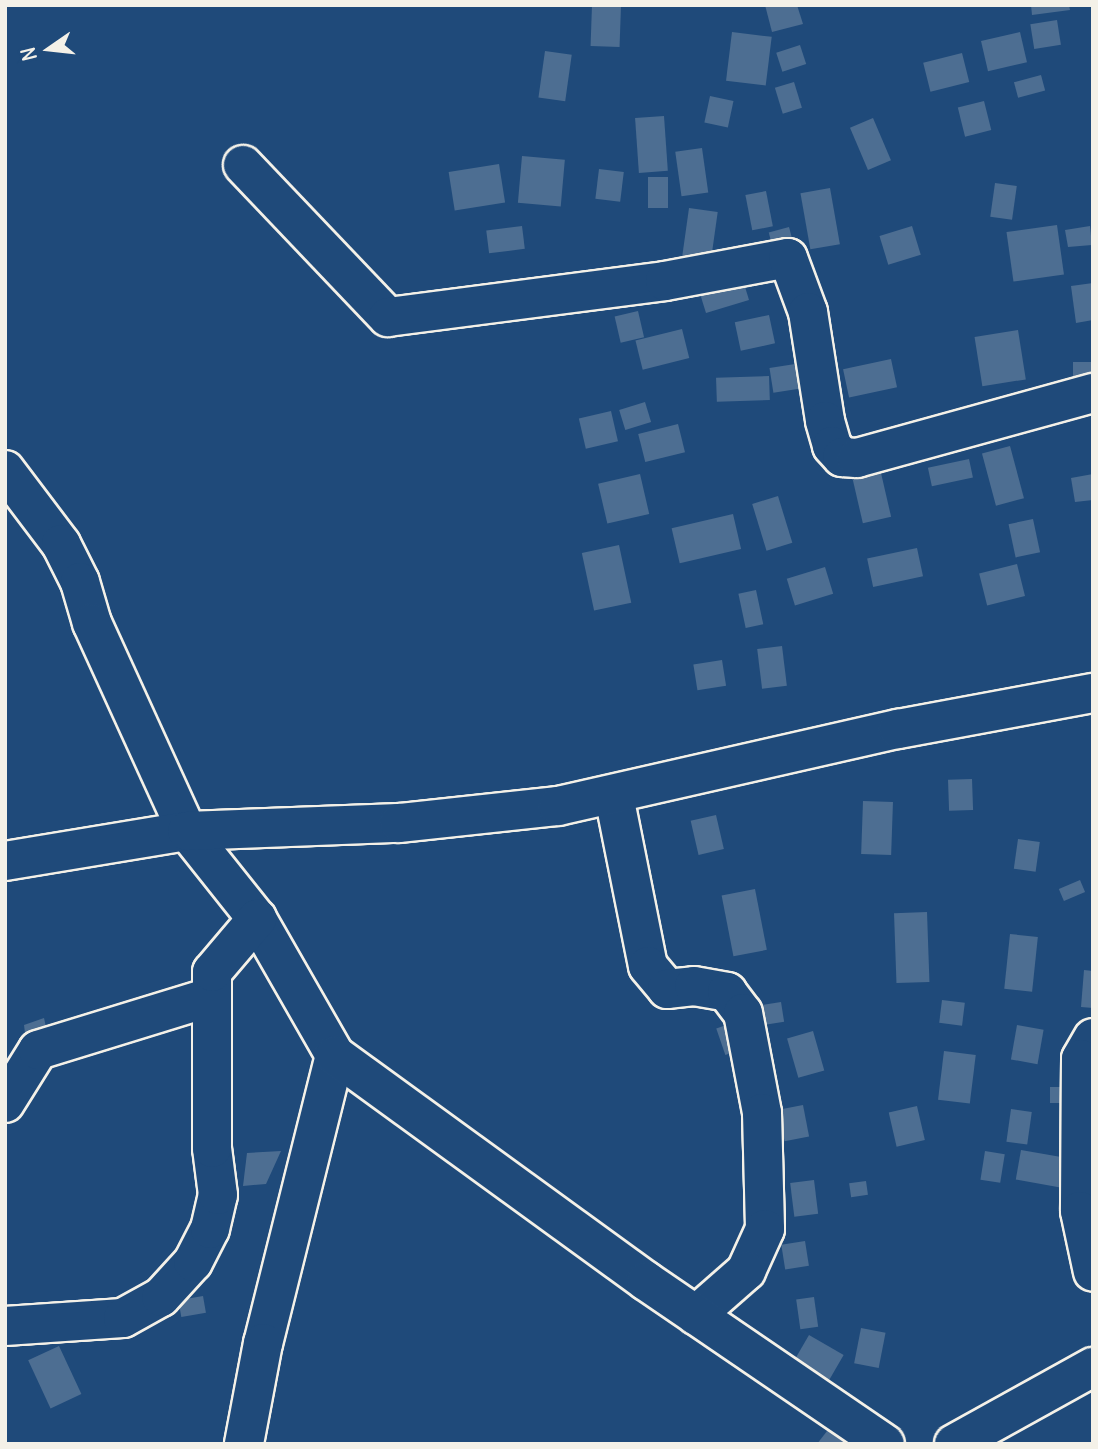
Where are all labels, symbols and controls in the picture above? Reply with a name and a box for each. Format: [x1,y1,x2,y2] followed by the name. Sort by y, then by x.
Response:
[14,14,84,84] north arrow
[15,45,42,63] text: N

